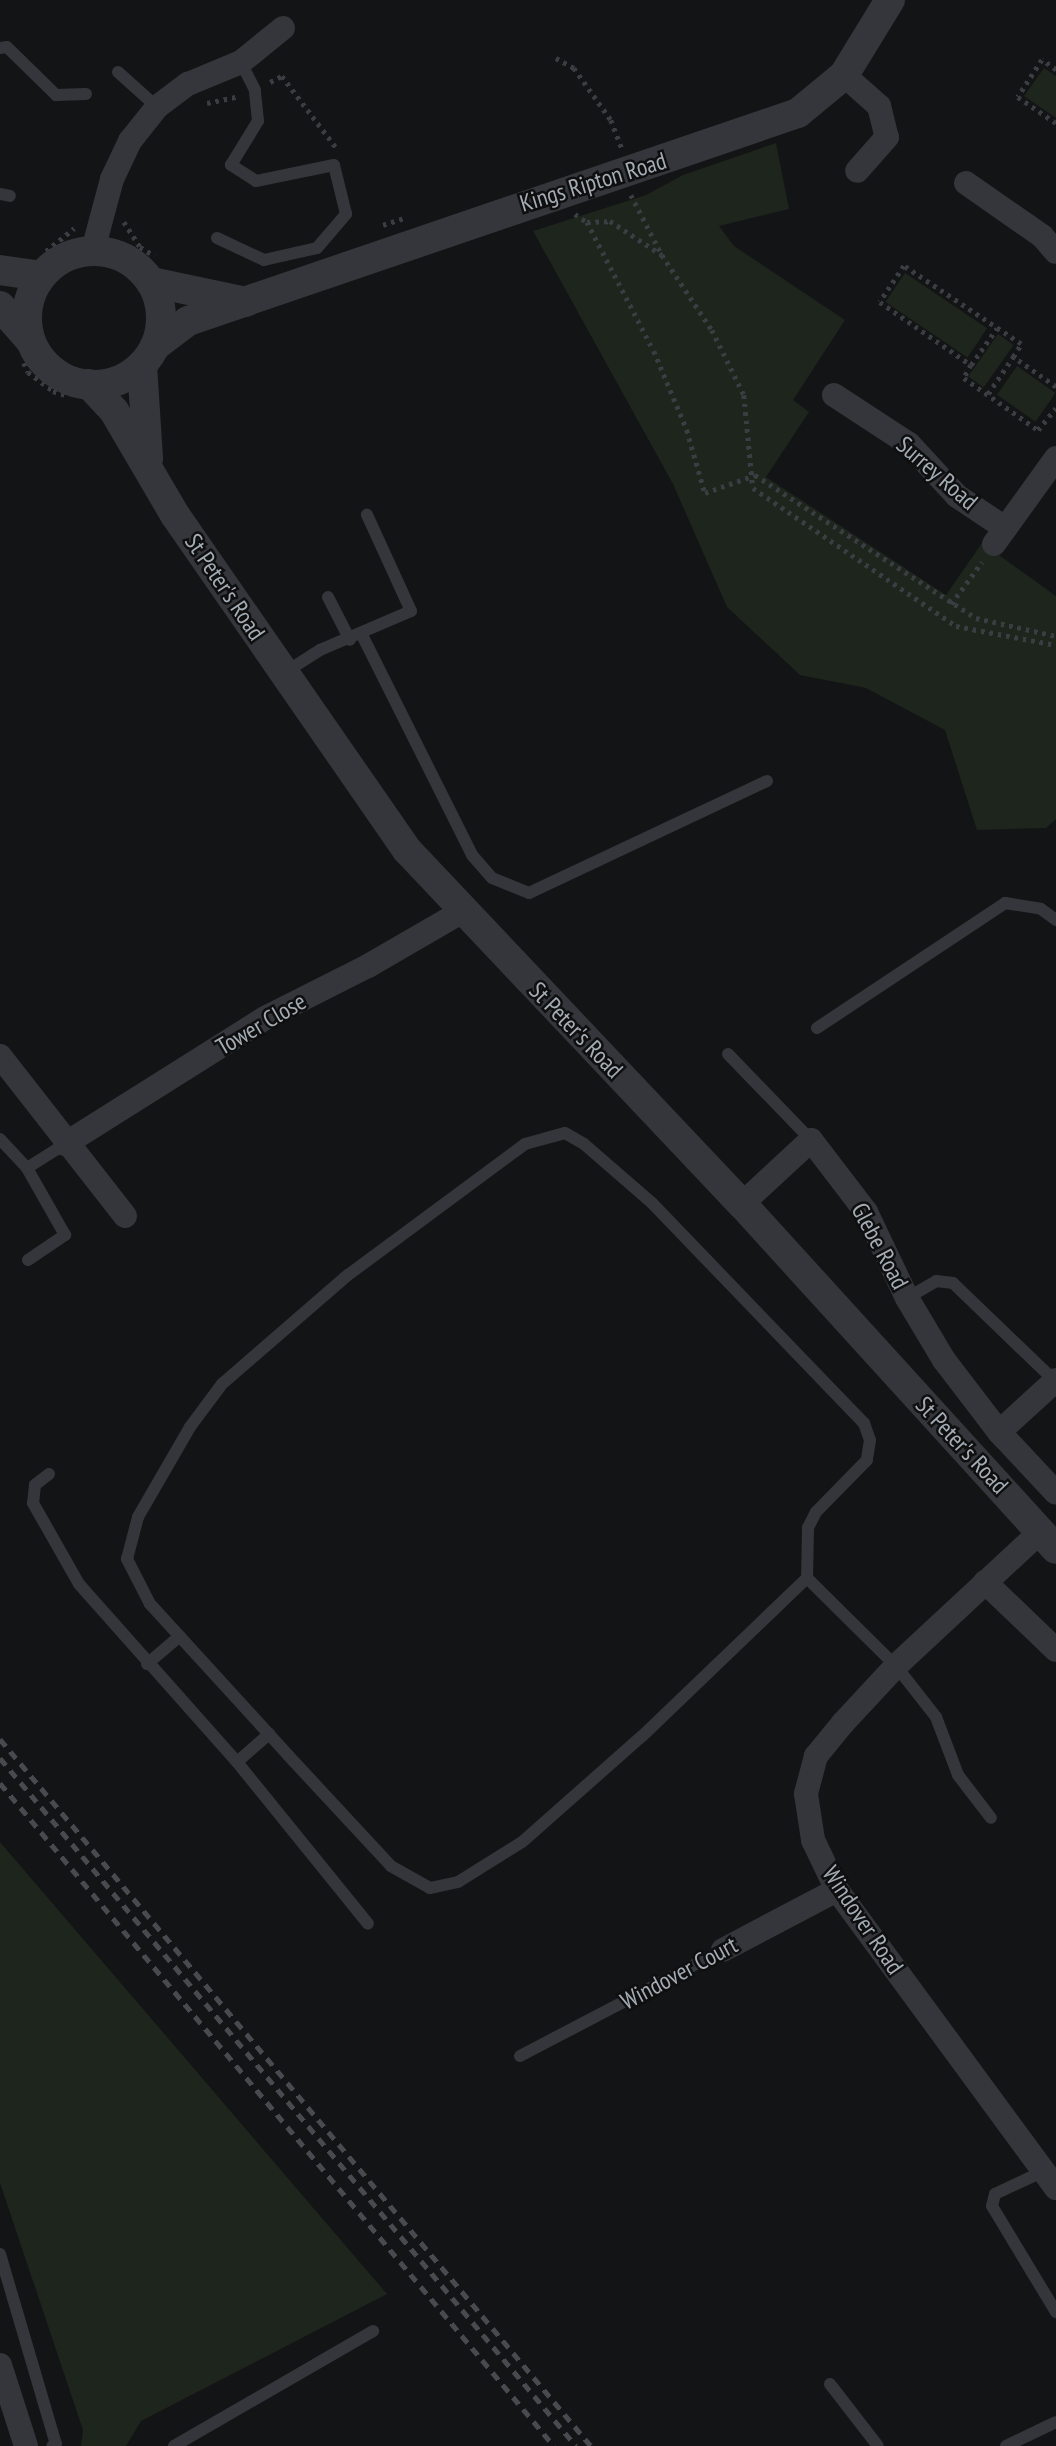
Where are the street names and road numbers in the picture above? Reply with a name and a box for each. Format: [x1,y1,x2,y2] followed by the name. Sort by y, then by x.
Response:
[516,146,670,218] street label: Kings Ripton Road
[890,430,984,516] street label: Surrey Road
[179,528,271,646] street label: St Peter's Road
[523,976,629,1084] street label: St Peter's Road
[211,987,311,1061] street label: Tower Close
[845,1198,915,1294] street label: Glebe Road
[910,1391,1014,1499] street label: St Peter's Road
[816,1860,910,1980] street label: Windover Road
[616,1930,742,2016] street label: Windover Court

